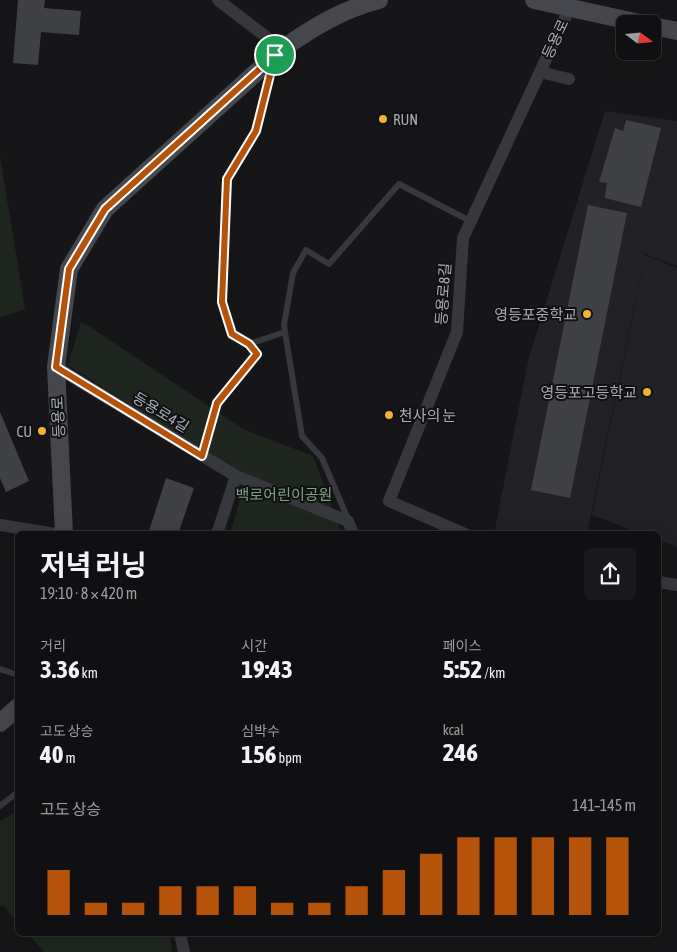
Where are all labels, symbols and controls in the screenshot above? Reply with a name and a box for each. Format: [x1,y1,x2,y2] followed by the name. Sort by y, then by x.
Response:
[616,15,661,60] north arrow
[616,15,661,60] map controls
[539,17,571,61] street label: 등용로
[254,34,296,76] pin
[261,41,289,69] icon: arrive
[393,111,418,128] place label: RUN
[377,113,389,125] marker: RUN
[432,262,454,326] street label: 등용로8길
[494,306,577,323] place label: 영등포중학교
[581,308,593,320] marker: 영등포중학교
[540,384,637,401] place label: 영등포고등학교
[641,386,653,398] marker: 영등포고등학교
[130,389,192,435] street label: 등용로4길
[48,396,68,438] street label: 등용로
[399,407,456,424] place label: 천사의 눈
[383,409,395,421] marker: 천사의 눈
[16,423,32,440] place label: CU
[36,425,48,437] marker: CU
[236,486,332,503] park label: 백로어린이공원
[584,548,636,600] button: share
[40,549,147,581] text: 저녁 러닝
[40,584,137,602] text: 19:10 · 8 × 420 m
[40,638,66,654] text: 거리
[241,638,267,654] text: 시간
[443,638,481,654] text: 페이스
[40,655,80,683] text: 3.36
[241,655,293,683] text: 19:43
[443,655,482,683] text: 5:52
[80,665,98,681] text: km
[482,665,505,681] text: /km
[443,722,464,738] text: kcal
[40,723,93,739] text: 고도 상승
[241,723,280,739] text: 심박수
[443,738,478,766] text: 246
[40,740,64,768] text: 40
[241,740,277,768] text: 156
[64,750,76,766] text: m
[277,750,302,766] text: bpm
[572,796,636,814] text: 141–145 m
[40,800,101,818] text: 고도 상승

